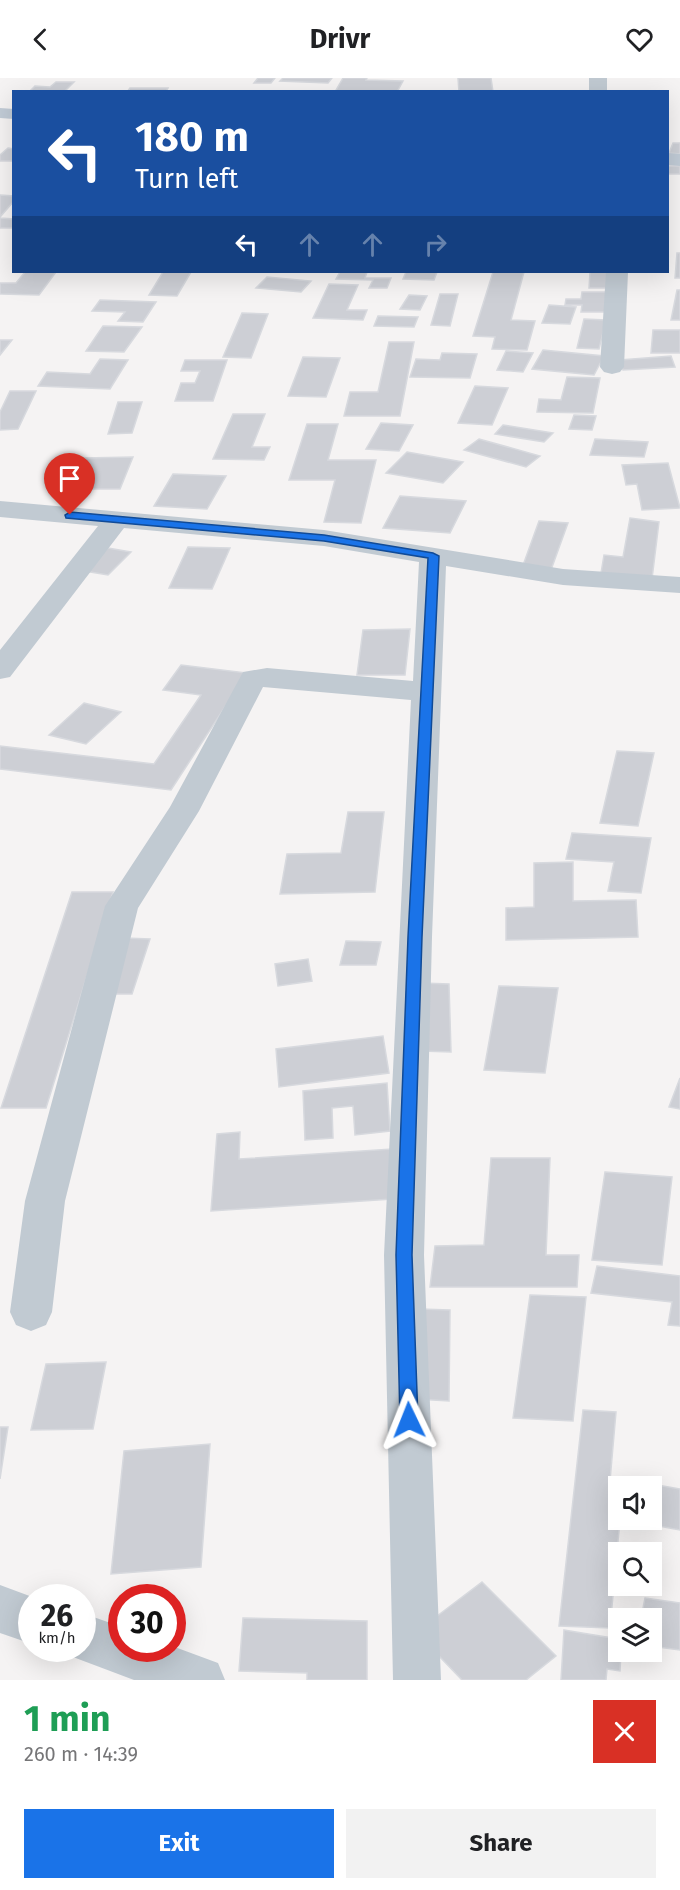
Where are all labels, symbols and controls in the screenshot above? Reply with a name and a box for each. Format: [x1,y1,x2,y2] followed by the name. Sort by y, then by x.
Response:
[24,23,57,56] icon: back
[310,23,370,55] text: Drivr
[623,23,656,56] icon: heart
[135,112,249,162] text: 180 m
[36,114,114,192] icon: left
[135,163,238,195] text: Turn left
[230,228,263,261] icon: left
[293,228,326,261] icon: ahead
[356,228,389,261] icon: ahead
[419,228,452,261] icon: right
[44,453,95,515] pin
[53,462,86,495] icon: arrive
[377,1388,441,1452] position arrow
[608,1476,662,1662] map controls
[608,1476,662,1530] button: sound
[608,1542,662,1596] button: search
[108,1584,186,1662] speed limit sign: 30
[41,1598,73,1634] text: 26
[608,1608,662,1662] button: layers
[38,1629,76,1647] text: km/h
[24,1697,111,1741] text: 1 min
[593,1700,656,1763] button: close
[24,1742,138,1766] text: 260 m · 14:39
[24,1809,334,1878] button: Exit
[346,1809,656,1878] button: Share

